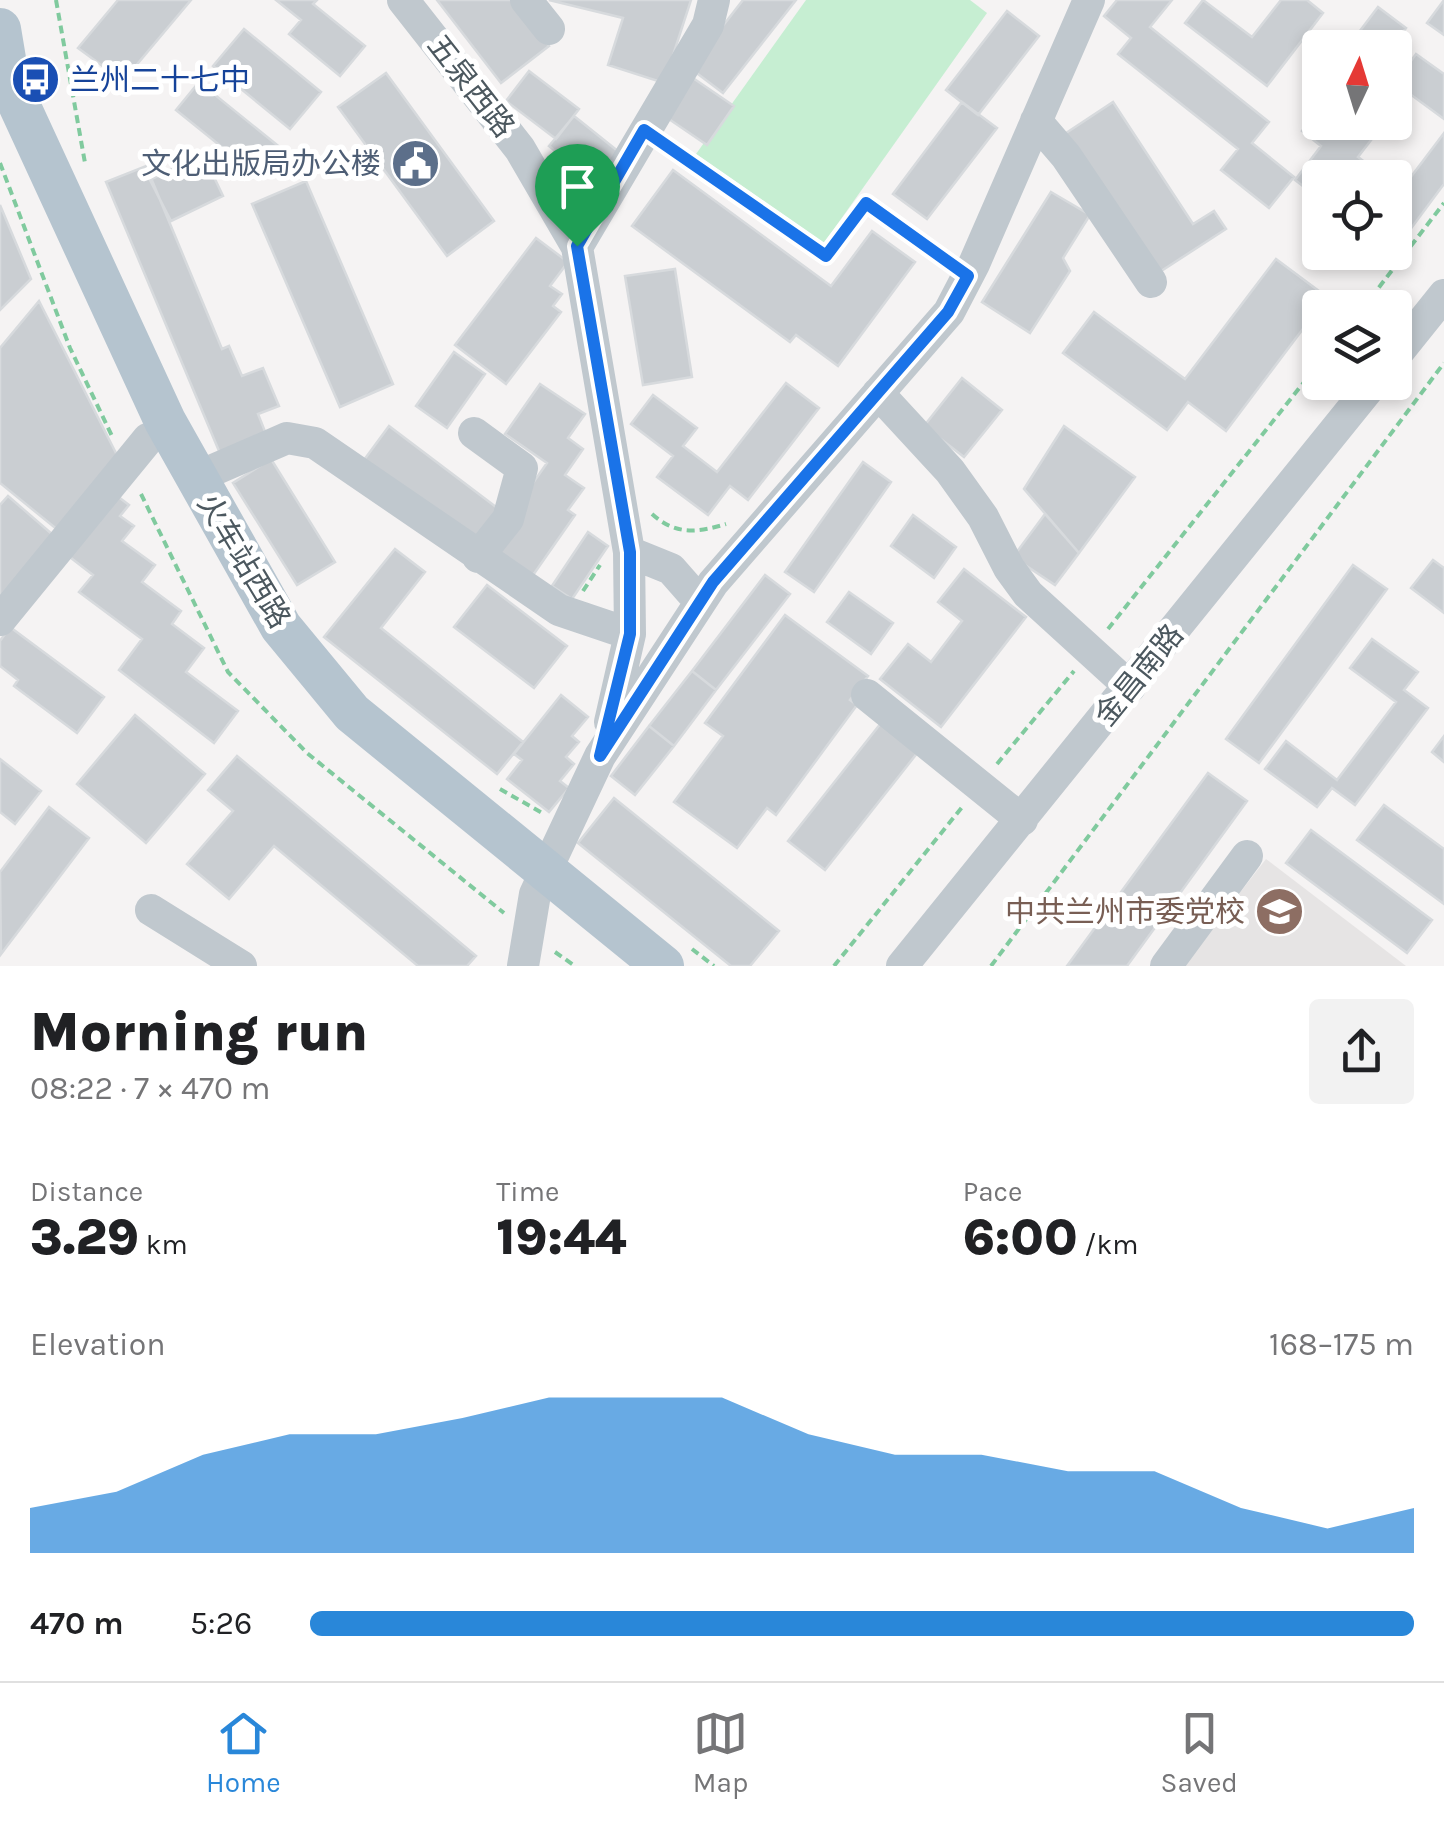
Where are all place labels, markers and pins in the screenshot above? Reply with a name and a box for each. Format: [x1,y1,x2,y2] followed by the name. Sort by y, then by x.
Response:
[9,54,61,106] bus stop icon: 兰州二十七中
[70,62,250,98] place label: 兰州二十七中
[390,138,442,190] public building icon: 文化出版局办公楼
[535,144,620,247] pin
[141,146,381,182] place label: 文化出版局办公楼
[1254,886,1306,938] school or university icon: 中共兰州市委党校
[1005,894,1245,930] place label: 中共兰州市委党校

